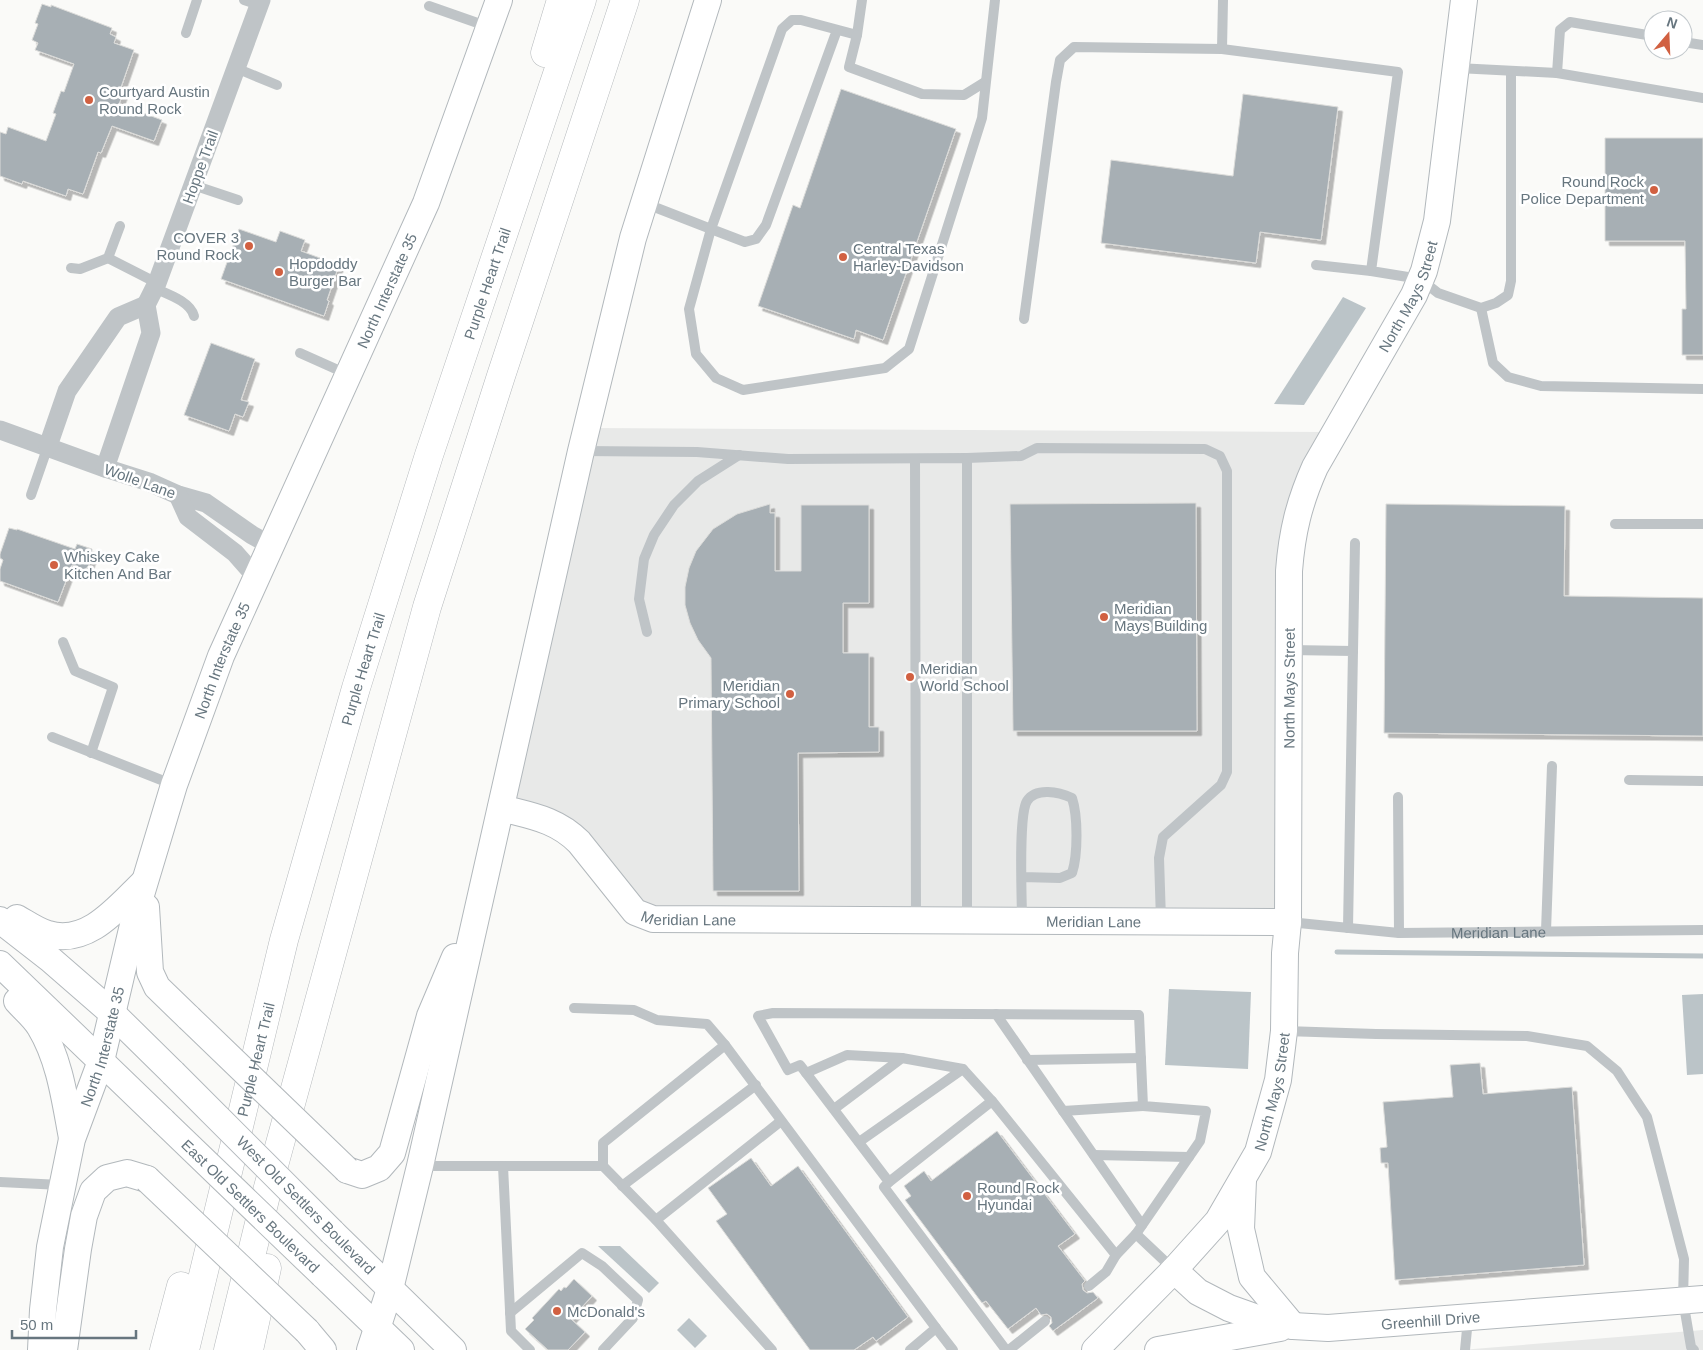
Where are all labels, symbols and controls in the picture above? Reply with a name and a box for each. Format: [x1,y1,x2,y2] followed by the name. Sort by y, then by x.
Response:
[1643,10,1693,60] north arrow
[1665,13,1680,32] text: N
[99,83,210,117] place label: Courtyard Austin Round Rock
[83,94,95,106] marker: Courtyard Austin Round Rock
[179,128,221,206] street label: Hoppe Trail
[1521,173,1645,207] place label: Round Rock Police Department
[1648,184,1660,196] marker: Round Rock Police Department
[460,225,513,342] street label: Purple Heart Trail
[156,229,239,263] place label: COVER 3 Round Rock
[353,230,420,351] street label: North Interstate 35
[1375,238,1440,355] street label: North Mays Street
[243,240,255,252] marker: COVER 3 Round Rock
[853,240,964,274] place label: Central Texas Harley-Davidson
[837,251,849,263] marker: Central Texas Harley-Davidson
[289,255,362,289] place label: Hopdoddy Burger Bar
[273,266,285,278] marker: Hopdoddy Burger Bar
[102,460,178,502] street label: Wolle Lane
[64,548,172,582] place label: Whiskey Cake Kitchen And Bar
[48,559,60,571] marker: Whiskey Cake Kitchen And Bar
[190,599,253,721] street label: North Interstate 35
[1114,600,1207,634] place label: Meridian Mays Building
[337,611,388,727] street label: Purple Heart Trail
[1098,611,1110,623] marker: Meridian Mays Building
[1280,627,1297,749] street label: North Mays Street
[920,660,1009,694] place label: Meridian World School
[904,671,916,683] marker: Meridian World School
[678,677,780,711] place label: Meridian Primary School
[784,688,796,700] marker: Meridian Primary School
[639,907,736,928] street label: Meridian Lane
[1046,912,1141,930] street label: Meridian Lane
[1451,923,1546,941] street label: Meridian Lane
[76,985,127,1109] street label: North Interstate 35
[233,1001,277,1118] street label: Purple Heart Trail
[1250,1031,1292,1153] street label: North Mays Street
[233,1132,379,1278] street label: West Old Settlers Boulevard
[179,1136,323,1276] street label: East Old Settlers Boulevard
[977,1179,1060,1213] place label: Round Rock Hyundai
[961,1190,973,1202] marker: Round Rock Hyundai
[567,1303,645,1320] place label: McDonald's
[551,1305,563,1317] marker: McDonald's
[12,1308,136,1340] scale bar
[1380,1308,1481,1332] street label: Greenhill Drive
[20,1316,53,1333] text: 50 m

